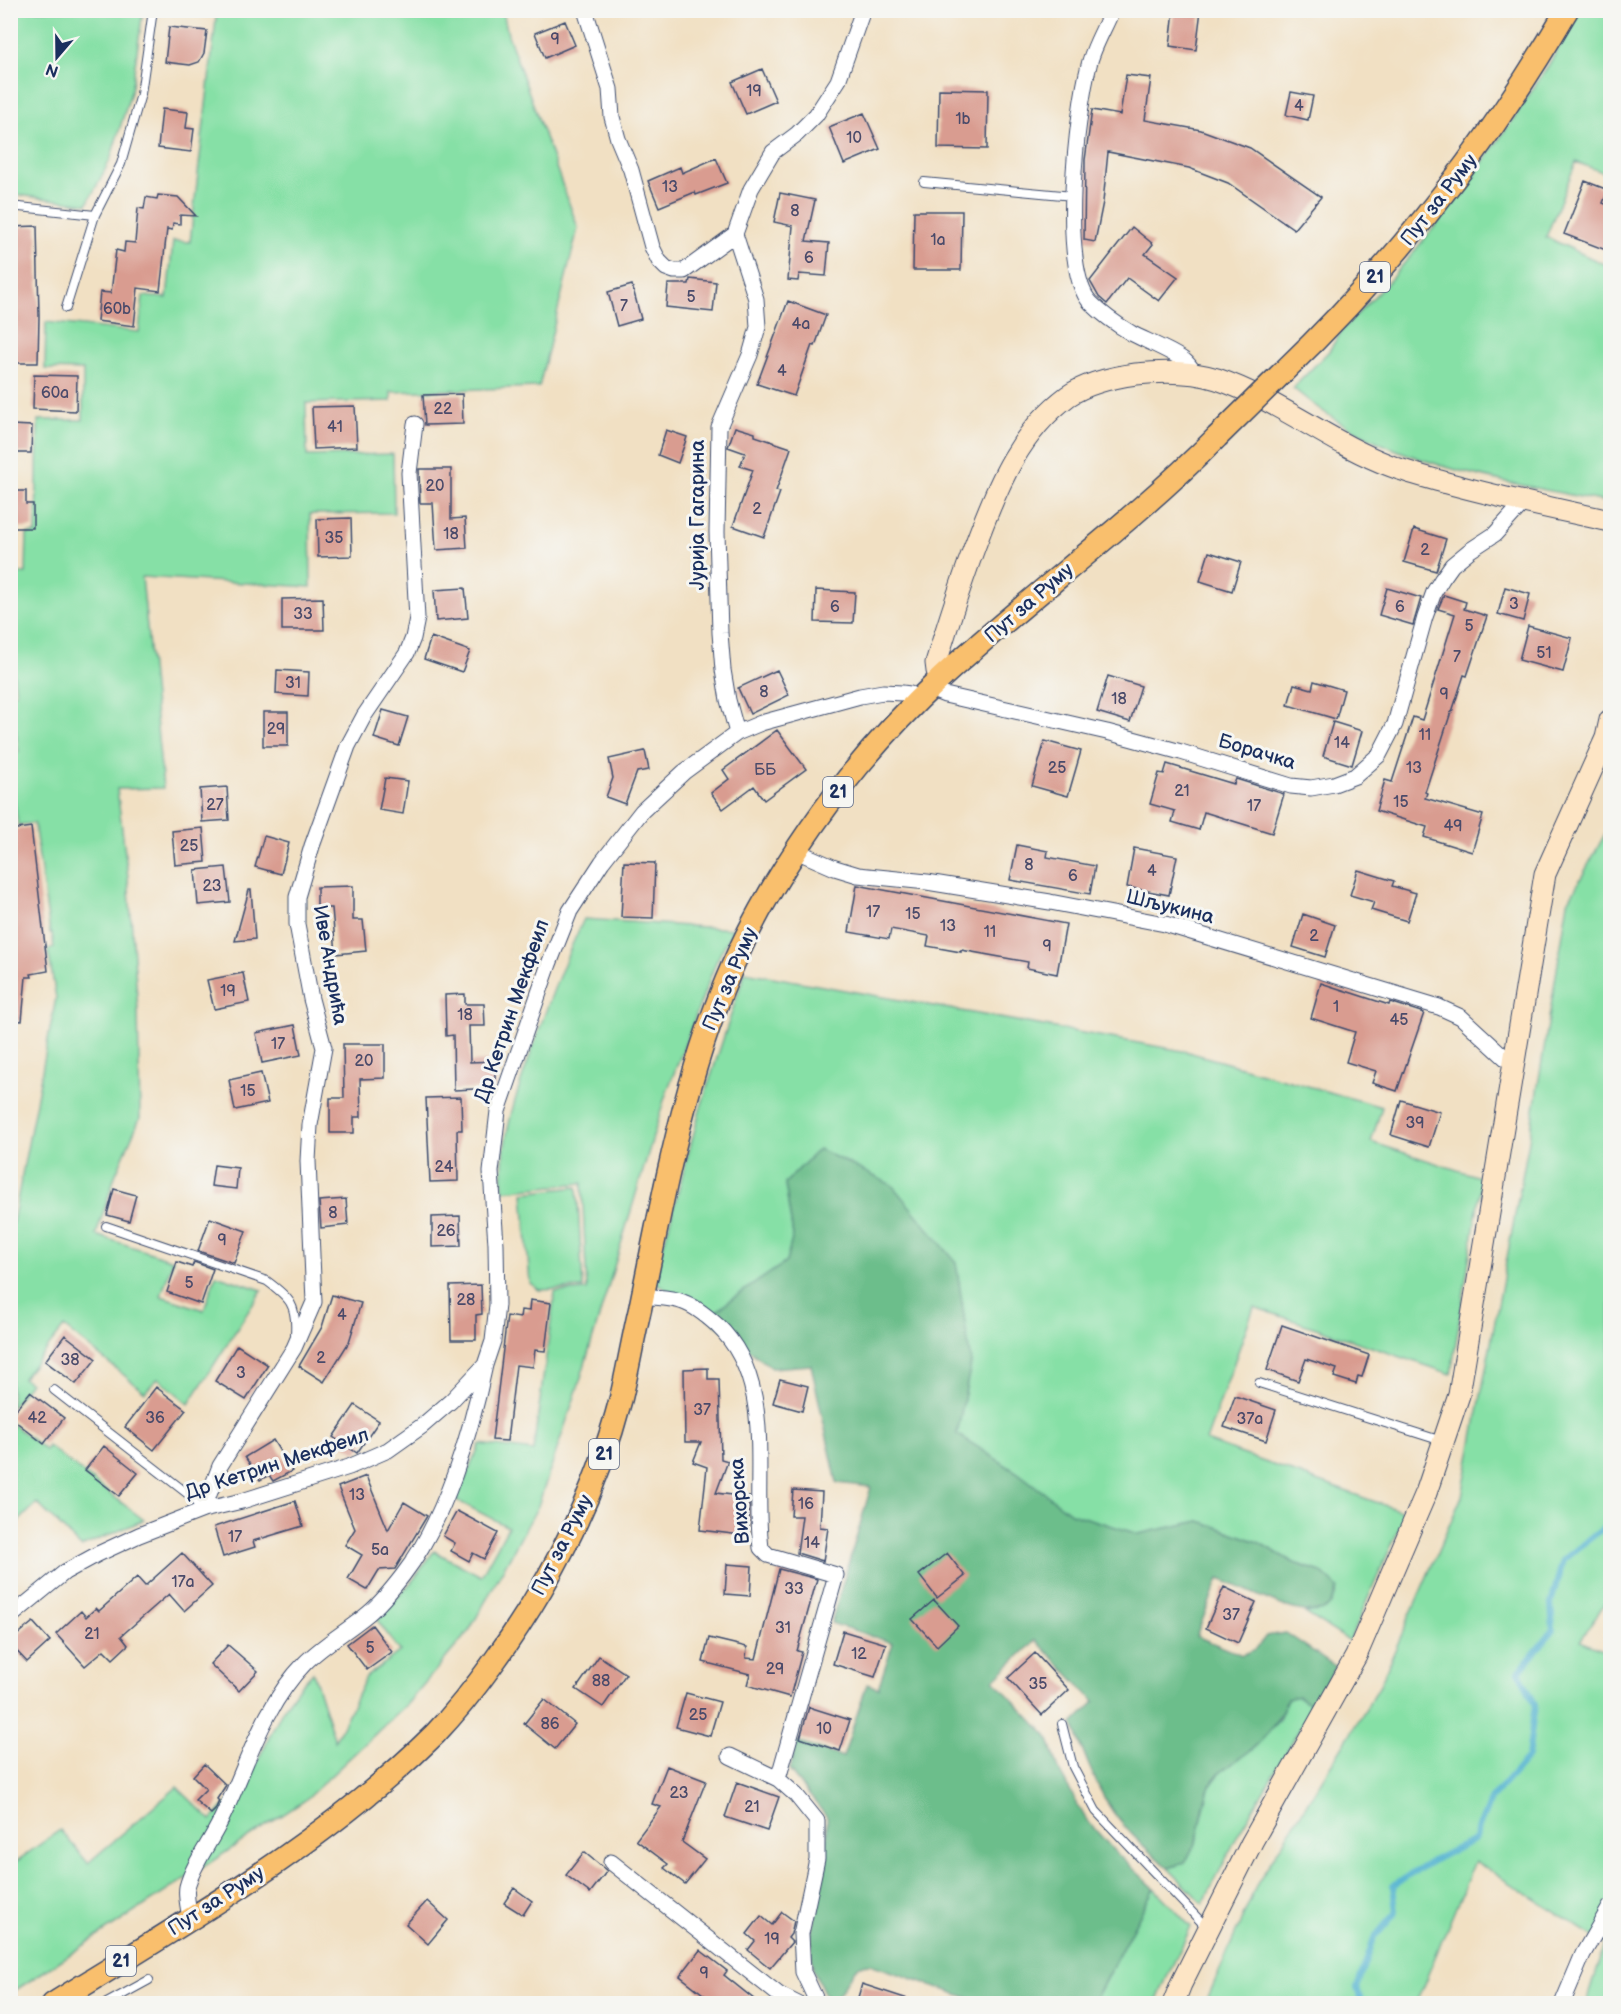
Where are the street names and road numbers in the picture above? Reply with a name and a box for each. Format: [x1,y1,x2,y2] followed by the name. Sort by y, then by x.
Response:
[1396,149,1482,251] street label: Пут за Руму
[1360,262,1390,292] road number: 21
[686,440,710,590] street label: Јурија Гагарина
[980,558,1078,648] street label: Пут за Руму
[1215,729,1299,775] street label: Борачка
[823,777,853,807] road number: 21
[1123,884,1217,930] street label: Шљукина
[308,903,352,1027] street label: Иве Андрића
[469,916,555,1106] street label: Др Кетрин Мекфеил
[697,924,763,1034] street label: Пут за Руму
[182,1423,372,1505] street label: Др Кетрин Мекфеил
[589,1439,619,1469] road number: 21
[725,1457,755,1545] street label: Вихорска
[526,1491,598,1599] street label: Пут за Руму
[163,1861,269,1941] street label: Пут за Руму
[106,1946,136,1976] road number: 21

